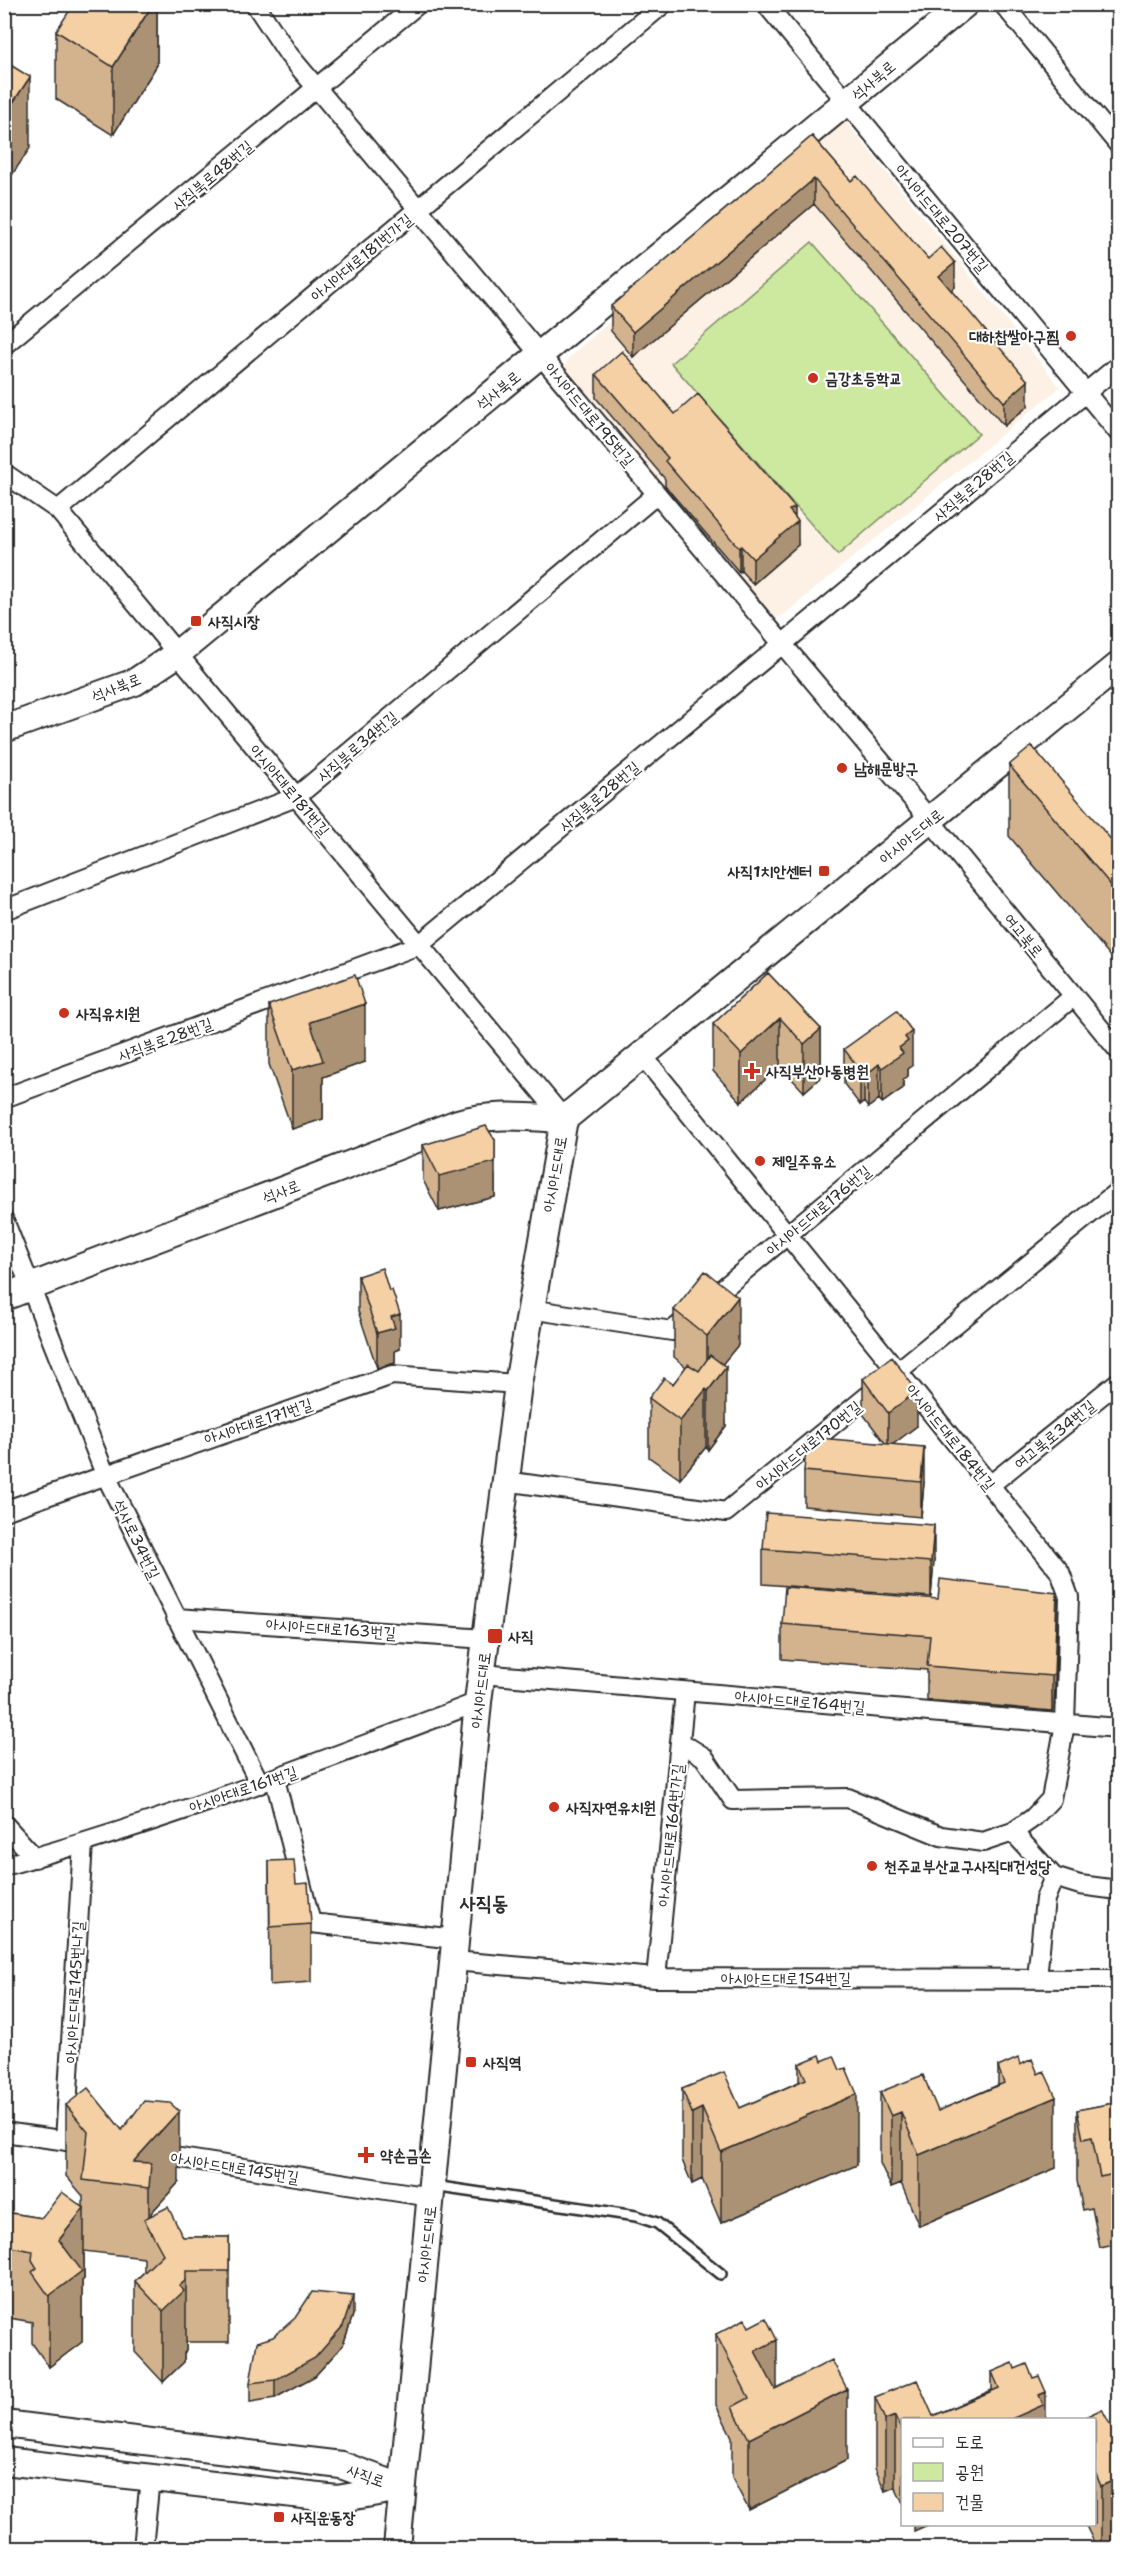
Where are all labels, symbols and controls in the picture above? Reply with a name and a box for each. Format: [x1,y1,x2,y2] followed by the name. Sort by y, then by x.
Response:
[847,56,900,105] street label: 석사북로
[168,135,257,215] street label: 사직북로48번길
[890,160,993,277] street label: 아시아드대로207번길
[306,209,417,306] street label: 아시아대로181번가길
[969,326,1059,347] place label: 대하찹쌀아구찜
[1064,329,1078,343] marker: 대하찹쌀아구찜
[540,358,639,471] street label: 아시아드대로195번길
[472,366,525,415] street label: 석사북로
[825,368,902,389] place label: 금강초등학교
[806,371,820,385] marker: 금강초등학교
[929,446,1018,526] street label: 사직북로28번길
[207,611,260,632] place label: 사직시장
[189,614,203,628] marker: 사직시장
[88,668,144,707] street label: 석사북로
[313,706,402,786] street label: 사직북로34번길
[245,740,334,841] street label: 아시아대로181번길
[555,756,644,836] street label: 사직북로28번길
[854,758,919,779] place label: 남해문방구
[835,761,849,775] marker: 남해문방구
[875,804,948,869] street label: 아시아드대로
[726,861,812,882] place label: 사직1치안센터
[817,864,831,878] marker: 사직1치안센터
[999,909,1048,962] street label: 여고북로
[75,1003,141,1024] place label: 사직유치원
[57,1006,71,1020] marker: 사직유치원
[115,1013,215,1066] street label: 사직북로28번길
[765,1061,869,1082] place label: 사직부산아동병원
[743,1062,761,1080] marker: 사직부산아동병원
[537,1134,572,1214] street label: 아시아드대로
[772,1151,837,1172] place label: 제일주유소
[753,1154,767,1168] marker: 제일주유소
[762,1160,875,1260] street label: 아시아드대로176번길
[259,1175,303,1208] street label: 석사로
[901,1380,1000,1495] street label: 아시아드대로184번길
[201,1393,315,1450] street label: 아시아대로171번길
[1009,1395,1100,1474] street label: 여고북로34번길
[751,1396,866,1495] street label: 아시아드대로170번길
[108,1496,165,1583] street label: 석사로34번길
[265,1613,397,1644] street label: 아시아드대로163번길
[507,1626,534,1647] place label: 사직
[486,1627,504,1645] marker: 사직
[465,1650,496,1730] street label: 아시아드대로
[734,1685,866,1718] street label: 아시아드대로164번길
[186,1761,300,1818] street label: 아시아대로161번길
[653,1762,688,1908] street label: 아시아드대로164번가길
[565,1797,656,1818] place label: 사직자연유치원
[547,1800,561,1814] marker: 사직자연유치원
[884,1856,1052,1877] place label: 천주교부산교구사직대건성당
[865,1859,879,1873] marker: 천주교부산교구사직대건성당
[459,1890,508,1916] district label: 사직동
[60,1920,89,2064] street label: 아시아드대로145번나길
[721,1968,851,1989] street label: 아시아드대로154번길
[482,2052,522,2073] place label: 사직역
[464,2055,478,2069] marker: 사직역
[380,2145,432,2166] place label: 약손금손
[357,2146,375,2164] marker: 약손금손
[169,2147,301,2188] street label: 아시아드대로145번길
[412,2205,441,2284] street label: 아시아드대로
[901,2418,1096,2526] legend
[955,2430,984,2454] text: 도로
[344,2459,388,2492] street label: 사직로
[955,2460,984,2484] text: 공원
[955,2490,984,2514] text: 건물
[290,2507,356,2528] place label: 사직운동장
[272,2510,286,2524] marker: 사직운동장

